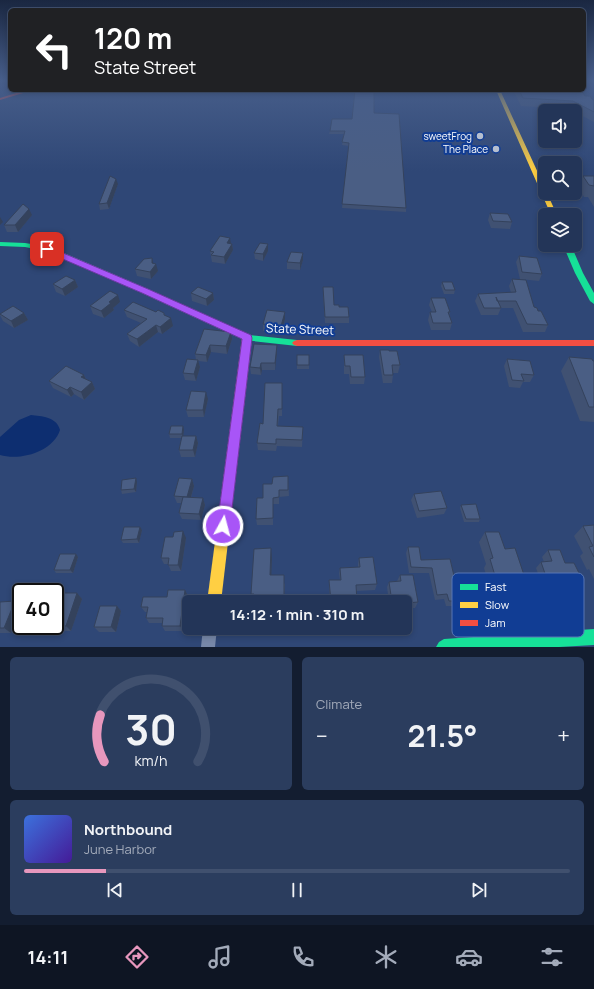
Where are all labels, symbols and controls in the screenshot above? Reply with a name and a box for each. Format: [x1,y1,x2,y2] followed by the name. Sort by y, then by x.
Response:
[94,19,172,57] text: 120 m
[28,24,80,76] icon: left
[94,55,196,79] text: State Street
[538,104,582,252] map controls
[538,104,582,148] button: sound
[423,129,472,143] place label: sweetFrog
[475,131,485,141] marker: sweetFrog
[443,142,488,156] place label: The Place
[491,144,501,154] marker: The Place
[538,156,582,200] button: search
[538,208,582,252] button: layers
[30,232,64,266] pin
[36,238,58,260] icon: arrive
[266,319,335,339] street label: State Street
[202,505,244,547] position arrow
[452,573,584,637] legend
[485,579,507,594] text: Fast
[12,583,64,635] speed limit sign: 40
[485,597,510,612] text: Slow
[230,604,364,625] text: 14:12 · 1 min · 310 m
[485,615,506,630] text: Jam
[316,695,362,713] text: Climate
[125,700,177,756] text: 30
[408,715,478,756] text: 21.5°
[316,721,328,751] text: −
[557,721,570,751] text: +
[134,750,168,769] text: km/h
[84,819,172,840] text: Northbound
[84,840,157,858] text: June Harbor
[104,879,126,901] icon: previous
[286,879,308,901] icon: pause
[468,879,490,901] icon: next
[123,943,151,971] icon: directions
[206,943,234,971] icon: music
[289,943,317,971] icon: phone
[372,943,400,971] icon: climate
[455,943,483,971] icon: car
[538,943,566,971] icon: filters
[28,945,68,969] text: 14:11

